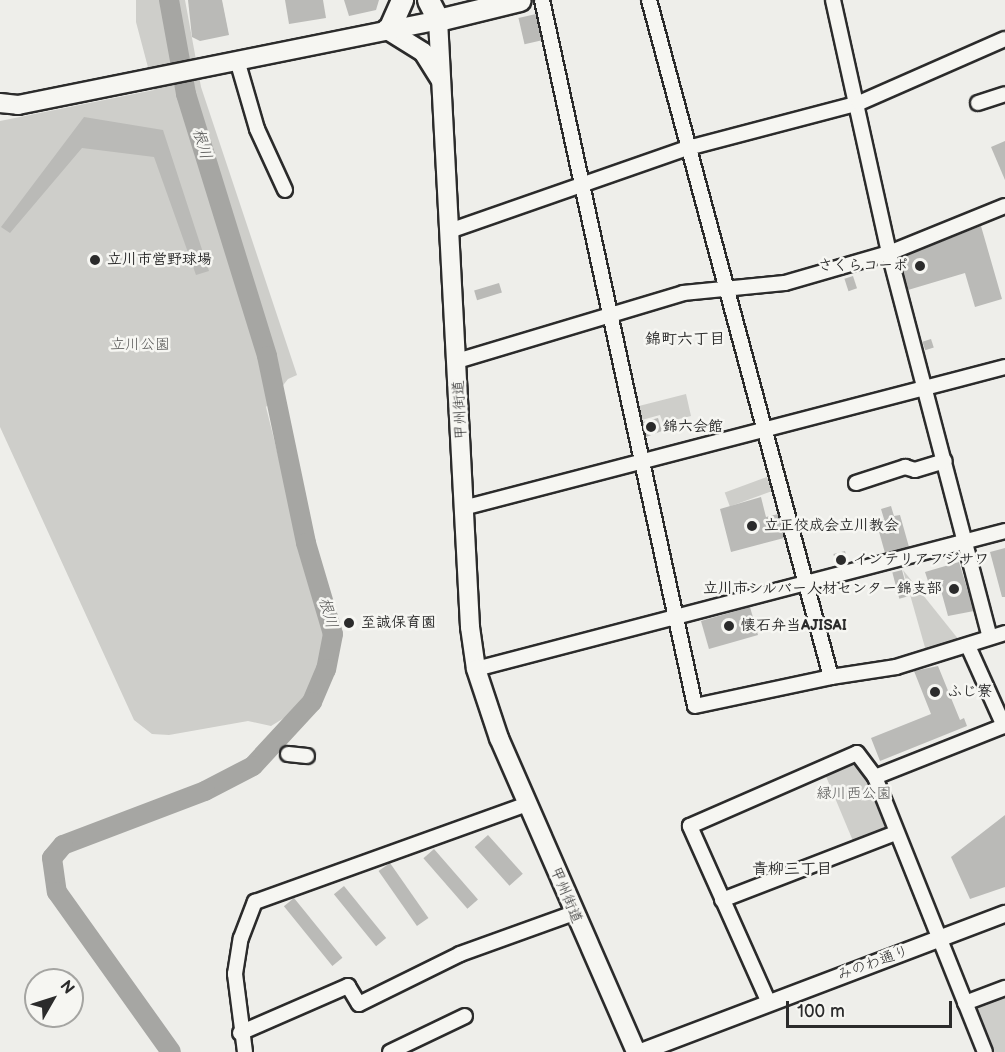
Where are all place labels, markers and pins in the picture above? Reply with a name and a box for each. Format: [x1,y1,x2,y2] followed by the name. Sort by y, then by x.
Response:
[107,251,212,269] place label: 立川市営野球場
[88,253,102,267] marker: 立川市営野球場
[818,257,908,275] place label: さくらコーポ
[913,259,927,273] marker: さくらコーポ
[663,418,723,436] place label: 錦六会館
[644,420,658,434] marker: 錦六会館
[764,517,899,535] place label: 立正佼成会立川教会
[745,519,759,533] marker: 立正佼成会立川教会
[853,551,988,569] place label: インテリアフジサワ
[834,553,848,567] marker: インテリアフジサワ
[702,580,942,598] place label: 立川市シルバー人材センター錦支部
[947,582,961,596] marker: 立川市シルバー人材センター錦支部
[361,614,436,632] place label: 至誠保育園
[342,616,356,630] marker: 至誠保育園
[741,617,847,635] place label: 懐石弁当AJISAI
[722,619,736,633] marker: 懐石弁当AJISAI
[947,683,992,701] place label: ふじ寮
[928,685,942,699] marker: ふじ寮

